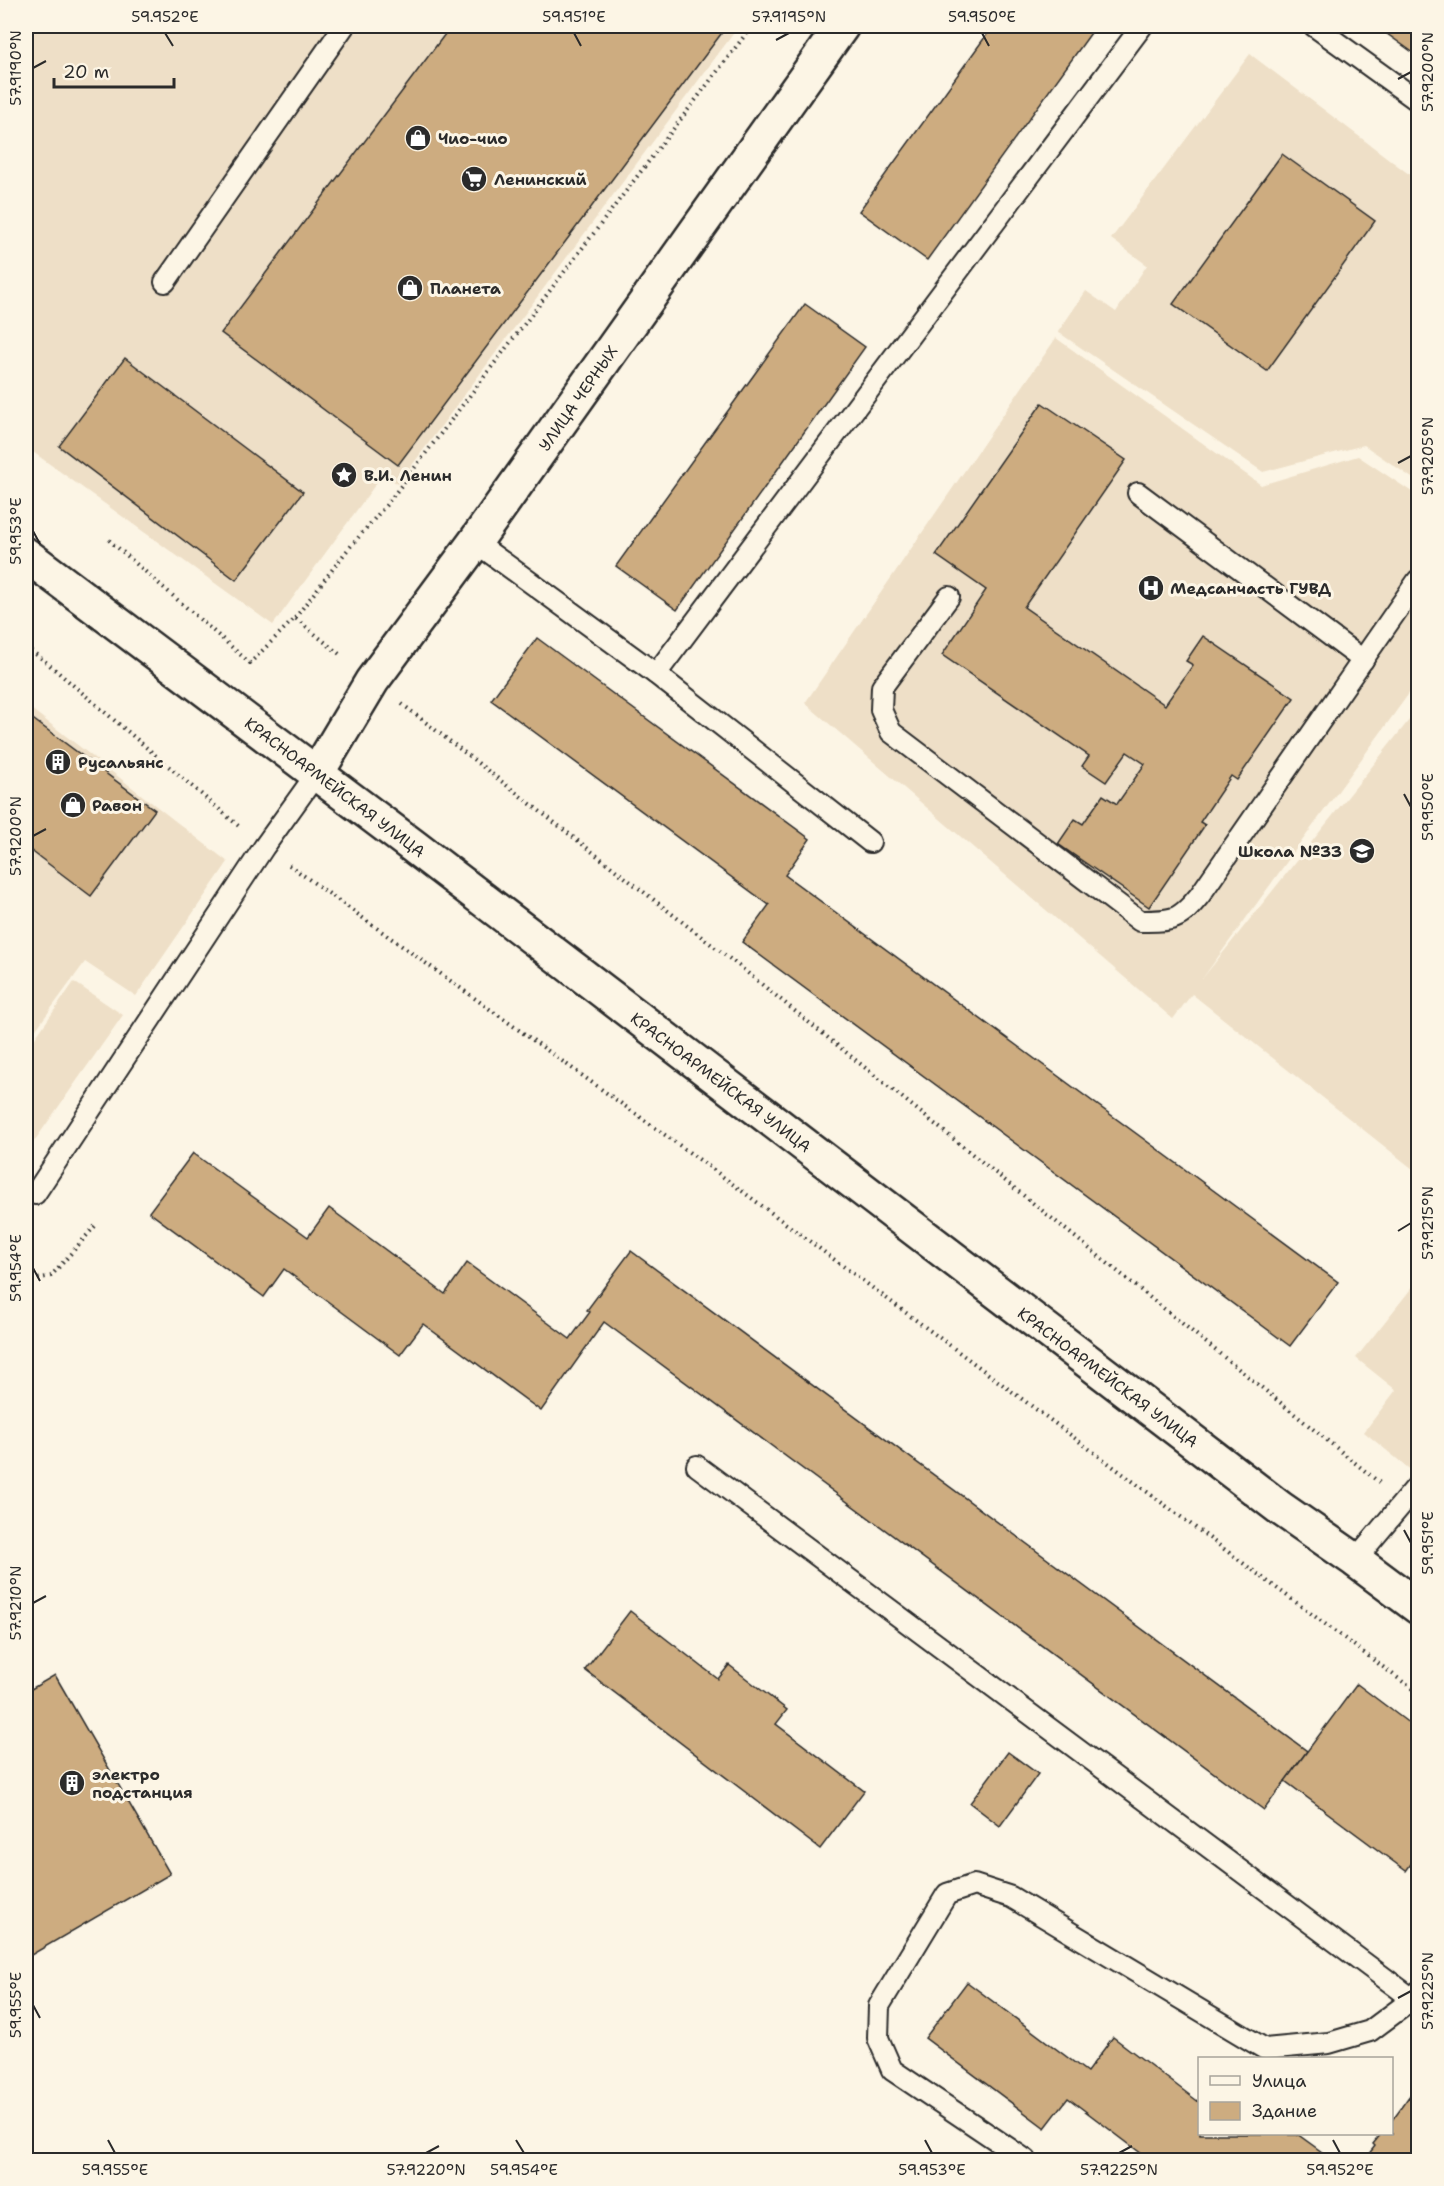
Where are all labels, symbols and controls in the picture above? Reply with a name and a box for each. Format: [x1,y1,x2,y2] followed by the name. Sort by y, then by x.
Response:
[131,7,199,27] text: 59.952°E
[542,7,606,27] text: 59.951°E
[752,7,826,27] text: 57.9195°N
[948,7,1016,27] text: 59.950°E
[6,30,26,106] text: 57.9190°N
[1418,32,1438,112] text: 57.9200°N
[54,51,174,89] scale bar
[63,60,109,84] text: 20 m
[403,123,433,153] shop icon: Чио-чио
[438,128,508,149] place label: Чио-чио
[459,164,489,194] supermarket icon: Ленинский
[494,169,587,190] place label: Ленинский
[395,273,425,303] shop icon: Планета
[430,278,501,299] place label: Планета
[534,341,623,455] street label: УЛИЦА ЧЕРНЫХ
[1418,417,1438,495] text: 57.9205°N
[329,460,359,490] place icon: В.И. Ленин
[364,465,452,486] place label: В.И. Ленин
[6,497,26,565] text: 59.953°E
[1136,573,1166,603] hospital icon: Медсанчасть ГУВД
[1170,578,1331,599] place label: Медсанчасть ГУВД
[240,713,429,862] street label: КРАСНОАРМЕЙСКАЯ УЛИЦА
[43,747,73,777] building icon: Русальянс
[78,752,164,773] place label: Русальянс
[1418,773,1438,841] text: 59.950°E
[58,790,88,820] shop icon: Равон
[92,795,142,816] place label: Равон
[6,796,26,876] text: 57.9200°N
[1347,836,1377,866] school or university icon: Школа №33
[1238,841,1342,862] place label: Школа №33
[626,1008,815,1157] street label: КРАСНОАРМЕЙСКАЯ УЛИЦА
[1418,1186,1438,1260] text: 57.9215°N
[6,1234,26,1302] text: 59.954°E
[1013,1303,1202,1452] street label: КРАСНОАРМЕЙСКАЯ УЛИЦА
[1418,1511,1438,1575] text: 59.951°E
[6,1565,26,1641] text: 57.9210°N
[92,1764,193,1803] place label: электро подстанция
[57,1768,87,1798] building icon: электро подстанция
[1418,1952,1438,2030] text: 57.9225°N
[6,1972,26,2038] text: 59.955°E
[1198,2057,1393,2135] legend
[1252,2069,1306,2093] text: Улица
[1252,2099,1317,2123] text: Здание
[82,2160,148,2180] text: 59.955°E
[386,2160,466,2180] text: 57.9220°N
[490,2160,558,2180] text: 59.954°E
[898,2160,966,2180] text: 59.953°E
[1080,2160,1158,2180] text: 57.9225°N
[1306,2160,1374,2180] text: 59.952°E

